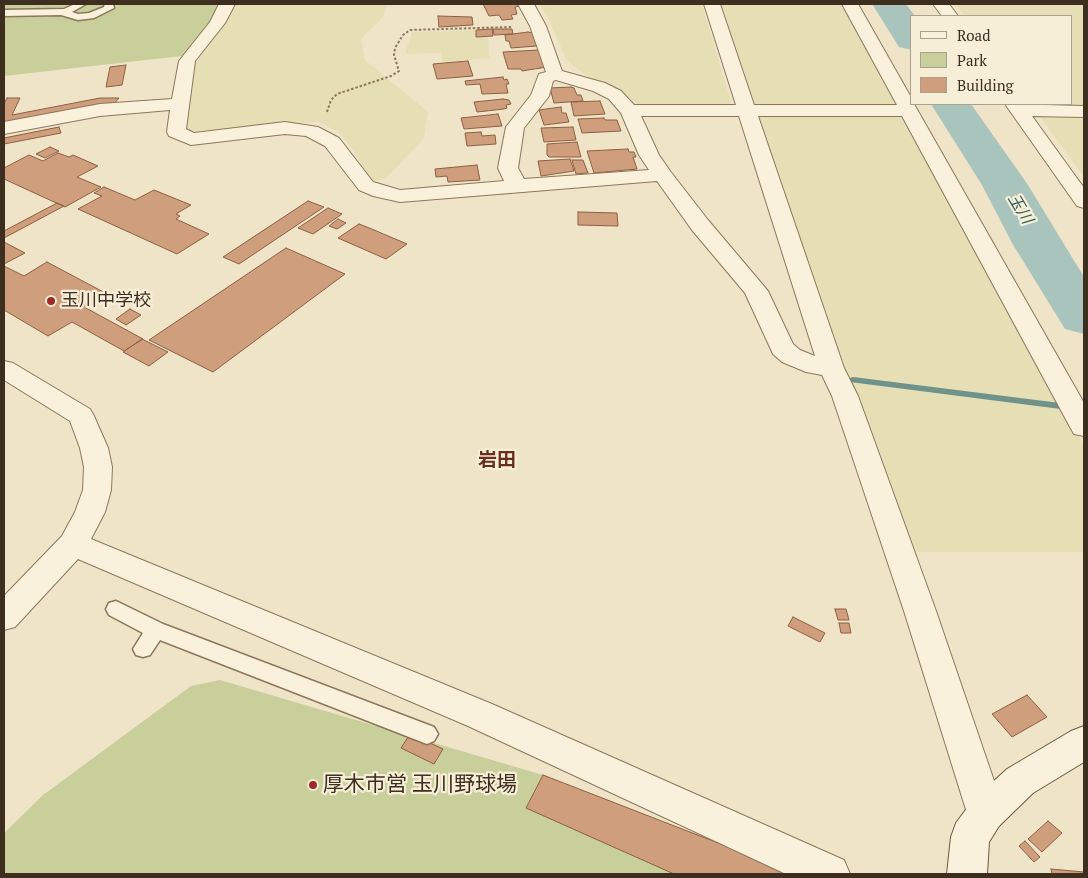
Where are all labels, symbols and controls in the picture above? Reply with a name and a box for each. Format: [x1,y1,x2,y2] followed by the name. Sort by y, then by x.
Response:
[910,15,1073,105] legend
[957,25,990,45] text: Road
[957,50,987,70] text: Park
[957,75,1014,95] text: Building
[1004,190,1036,228] water label: 玉川
[61,290,151,312] place label: 玉川中学校
[45,295,57,307] marker: 玉川中学校
[478,450,516,472] district label: 岩田
[323,772,517,798] place label: 厚木市営 玉川野球場
[307,779,319,791] marker: 厚木市営 玉川野球場

